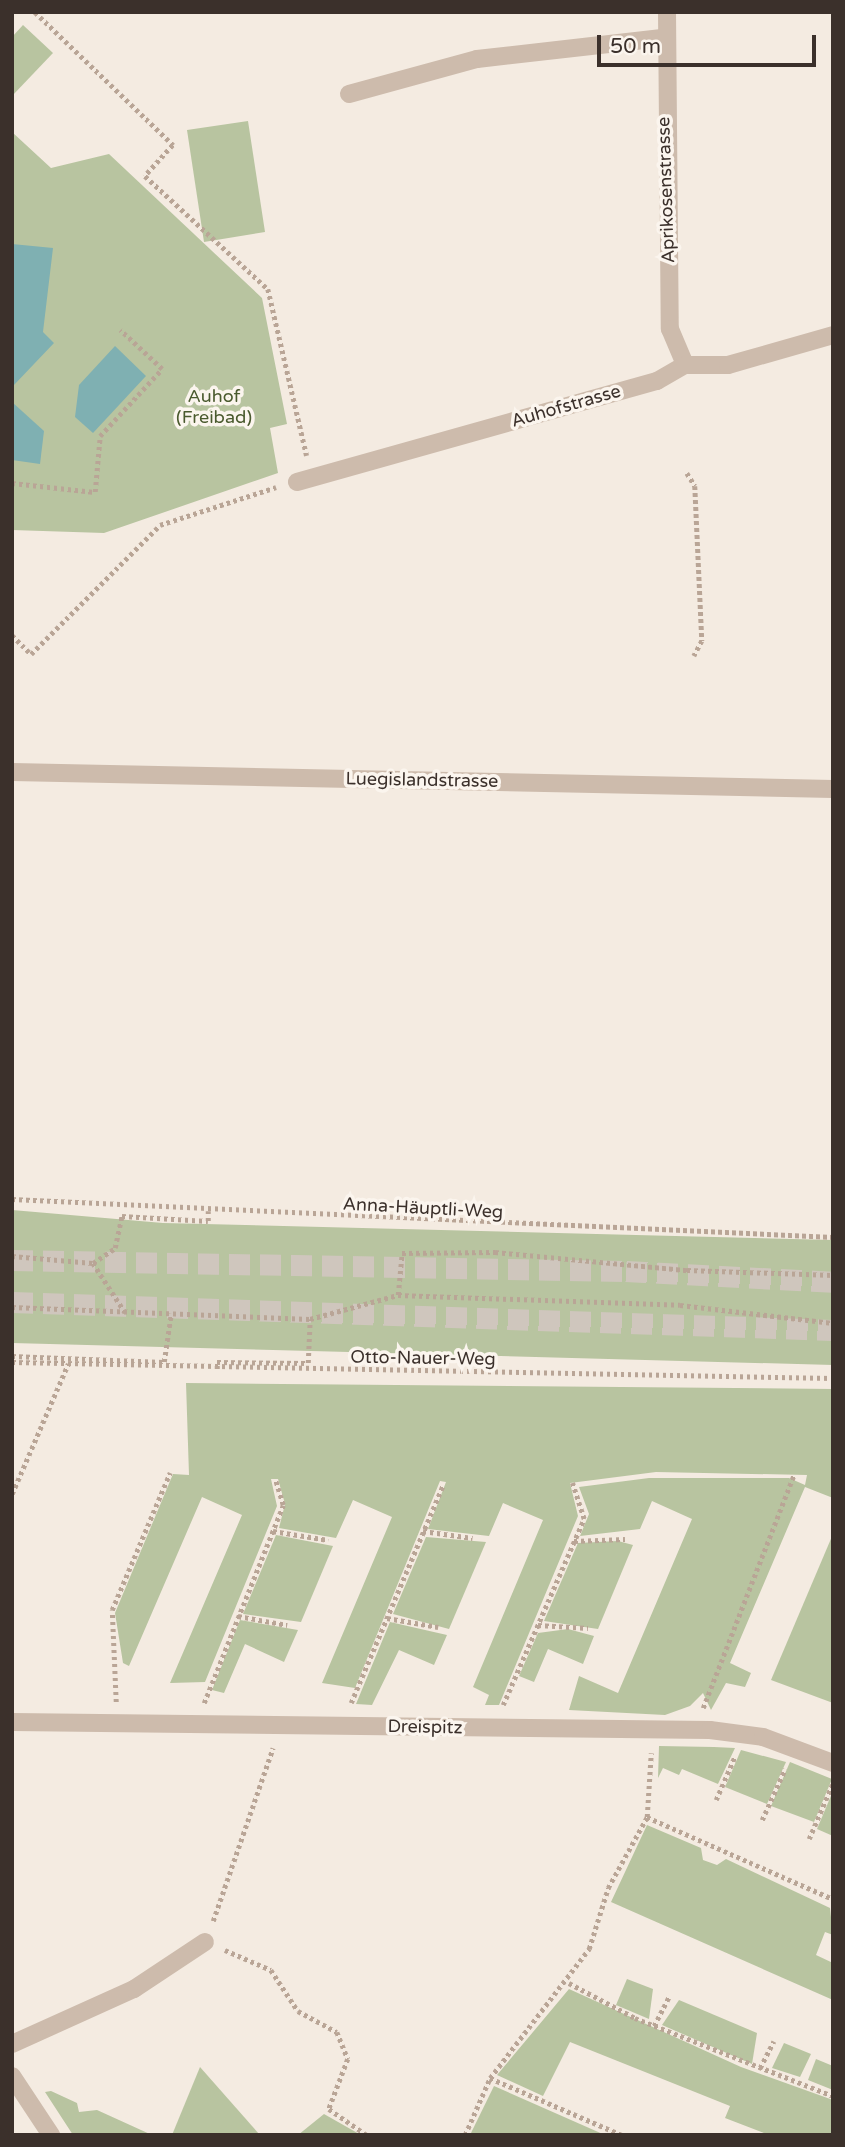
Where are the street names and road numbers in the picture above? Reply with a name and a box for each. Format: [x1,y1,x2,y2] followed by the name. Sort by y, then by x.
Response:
[653,116,679,264] street label: Aprikosenstrasse
[509,380,623,432] street label: Auhofstrasse
[345,768,499,792] street label: Luegislandstrasse
[342,1193,504,1223] street label: Anna-Häuptli-Weg
[350,1346,496,1370] street label: Otto-Nauer-Weg
[387,1716,463,1738] street label: Dreispitz

